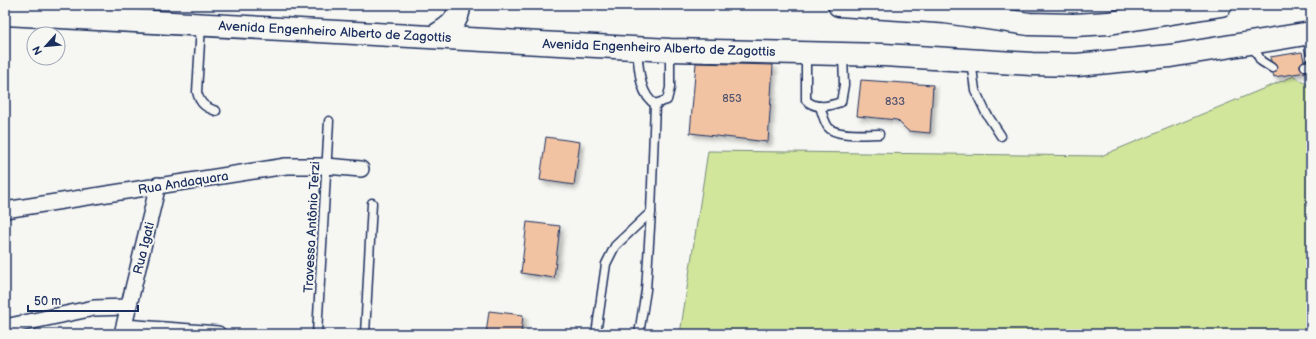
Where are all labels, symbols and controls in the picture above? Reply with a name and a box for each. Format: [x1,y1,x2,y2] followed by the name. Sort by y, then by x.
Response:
[218,18,452,46] street label: Avenida Engenheiro Alberto de Zagottis
[26,26,66,66] north arrow
[542,36,776,60] street label: Avenida Engenheiro Alberto de Zagottis
[30,44,45,57] text: N
[722,92,742,105] house number: 853
[885,95,905,108] house number: 833
[301,161,323,293] street label: Travessa Antônio Terzi
[137,168,230,198] street label: Rua Andaquara
[130,220,158,276] street label: Rua Igati
[28,287,138,313] scale bar
[34,294,61,309] text: 50 m

